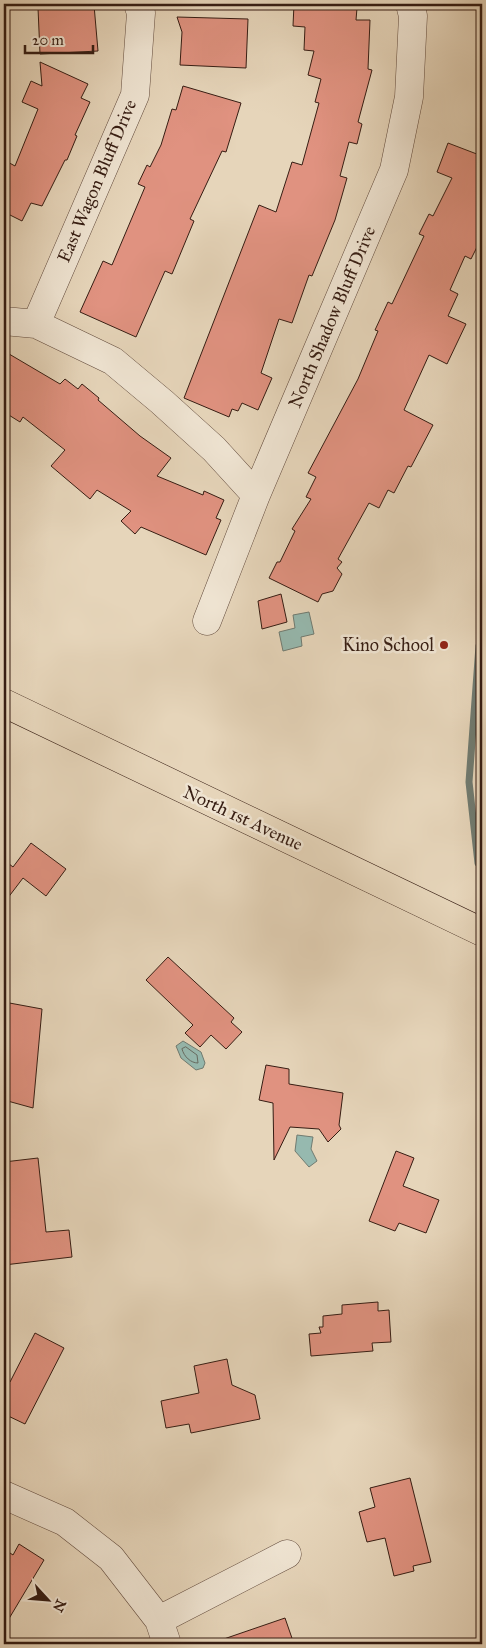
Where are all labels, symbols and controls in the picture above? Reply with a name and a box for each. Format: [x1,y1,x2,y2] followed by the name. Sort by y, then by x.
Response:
[25,22,92,54] scale bar
[32,31,64,49] text: 20 m
[53,96,142,266] street label: East Wagon Bluff Drive
[284,223,380,411] street label: North Shadow Bluff Drive
[342,634,434,656] place label: Kino School
[438,639,450,651] marker: Kino School
[180,781,306,855] street label: North 1st Avenue
[22,1576,72,1626] north arrow
[49,1596,69,1615] text: N

